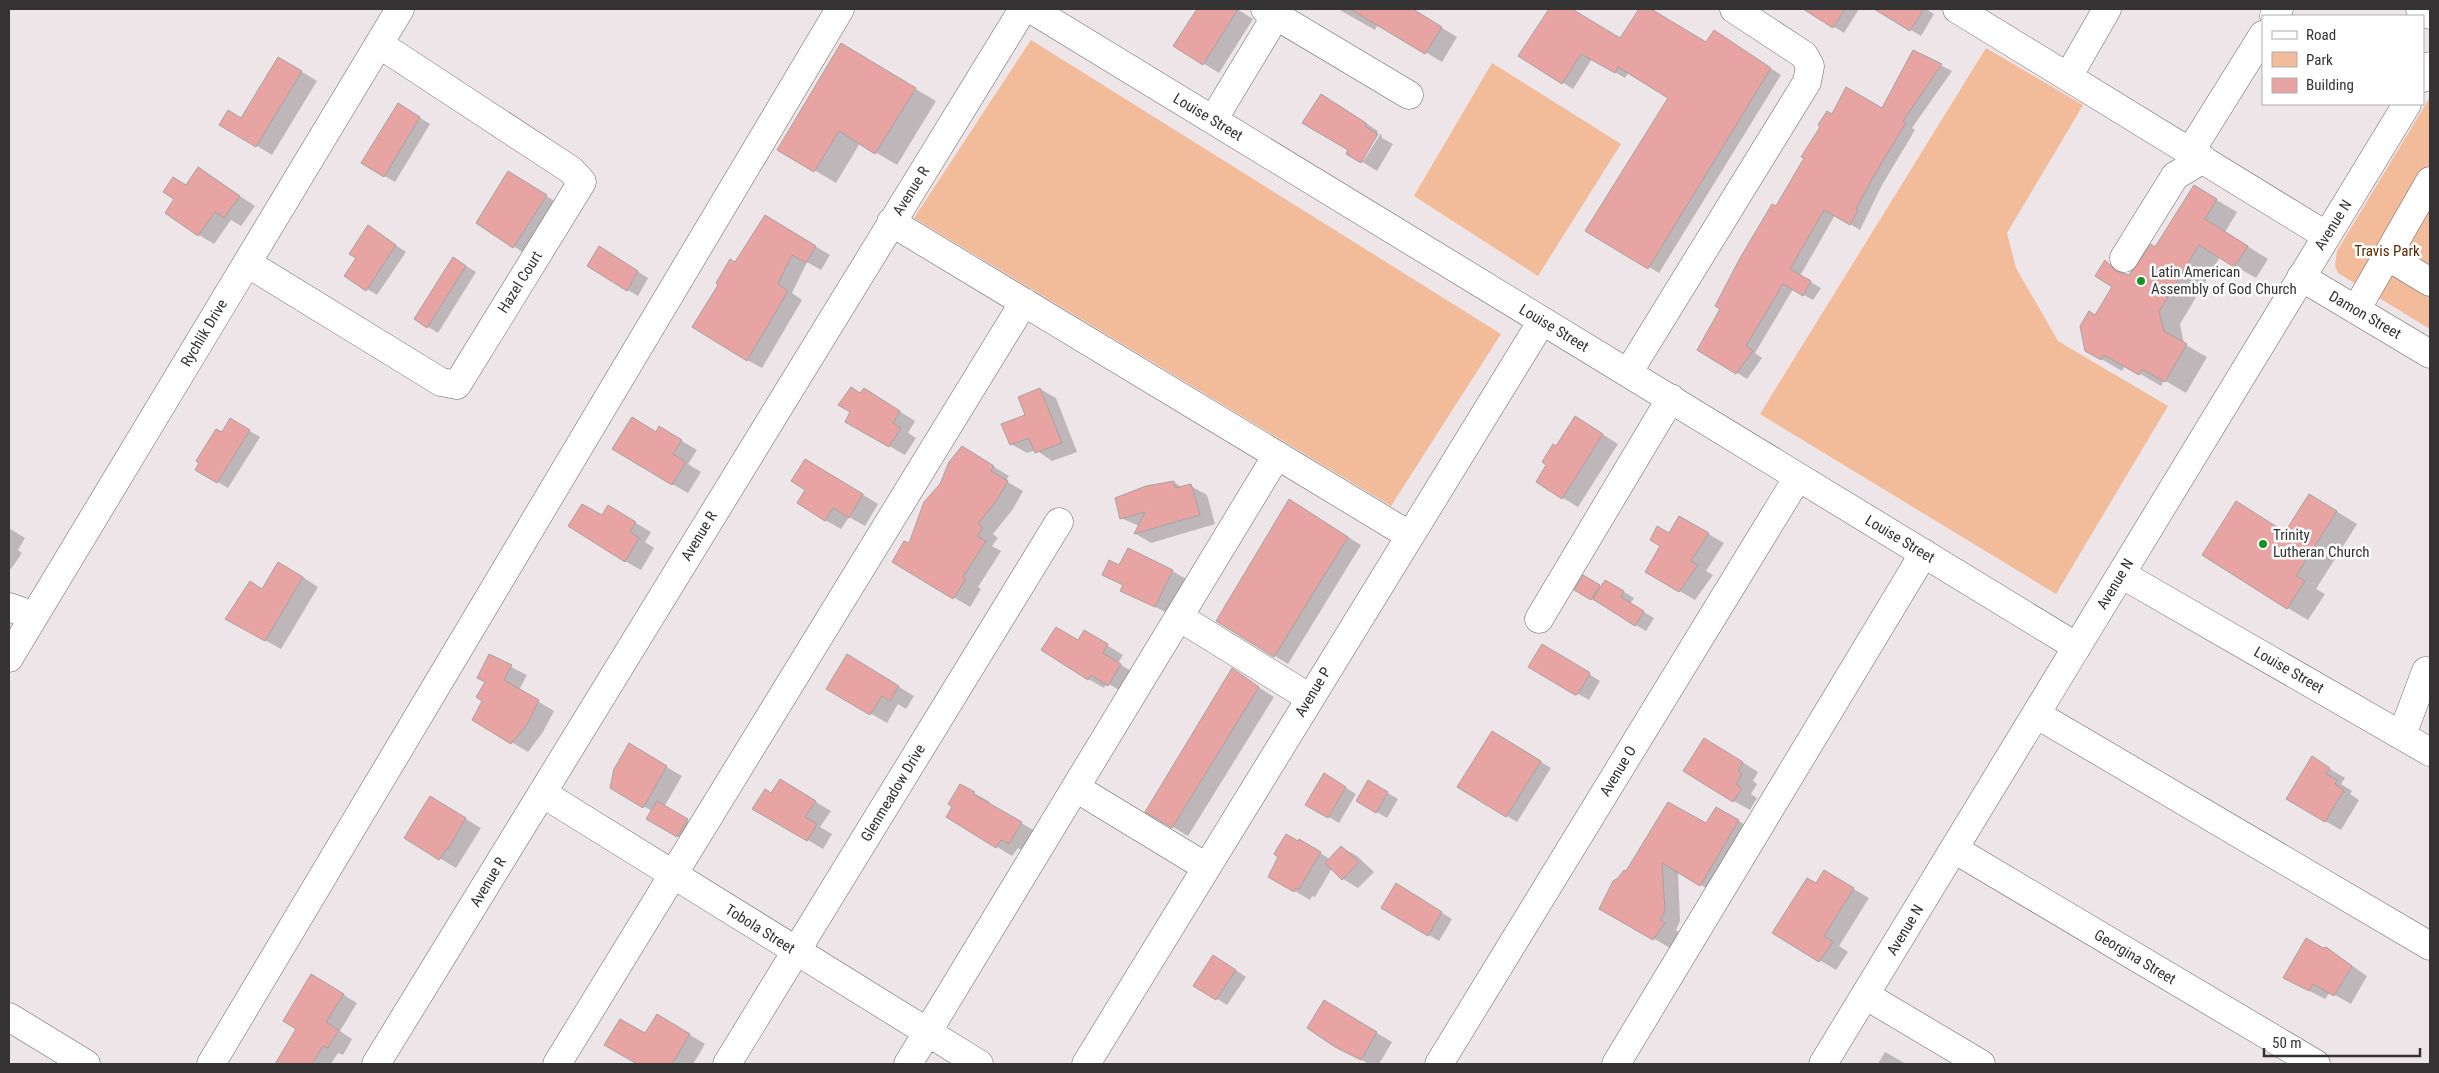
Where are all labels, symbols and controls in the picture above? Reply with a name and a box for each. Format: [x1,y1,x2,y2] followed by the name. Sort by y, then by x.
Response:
[2262,15,2424,105] legend
[2306,26,2336,44] text: Road
[2306,51,2333,69] text: Park
[2306,76,2354,94] text: Building
[1170,89,1246,145] street label: Louise Street
[889,163,933,219] street label: Avenue R
[2311,197,2355,253] street label: Avenue N
[2354,242,2420,260] park label: Travis Park
[494,248,546,316] street label: Hazel Court
[2151,263,2297,298] place label: Latin American Assembly of God Church
[2135,275,2147,287] marker: Latin American Assembly of God Church
[2326,287,2404,343] street label: Damon Street
[177,296,231,370] street label: Rychlik Drive
[1516,300,1592,356] street label: Louise Street
[677,508,721,564] street label: Avenue R
[1862,511,1938,567] street label: Louise Street
[2273,526,2370,561] place label: Trinity Lutheran Church
[2257,538,2269,550] marker: Trinity Lutheran Church
[2093,555,2137,613] street label: Avenue N
[2251,643,2327,697] street label: Louise Street
[1291,664,1335,720] street label: Avenue P
[857,741,929,845] street label: Glenmeadow Drive
[1596,743,1640,799] street label: Avenue O
[466,854,510,910] street label: Avenue R
[722,900,798,958] street label: Tobola Street
[1883,901,1927,959] street label: Avenue N
[2091,926,2179,988] street label: Georgina Street
[2264,1026,2420,1058] scale bar
[2272,1034,2302,1052] text: 50 m

